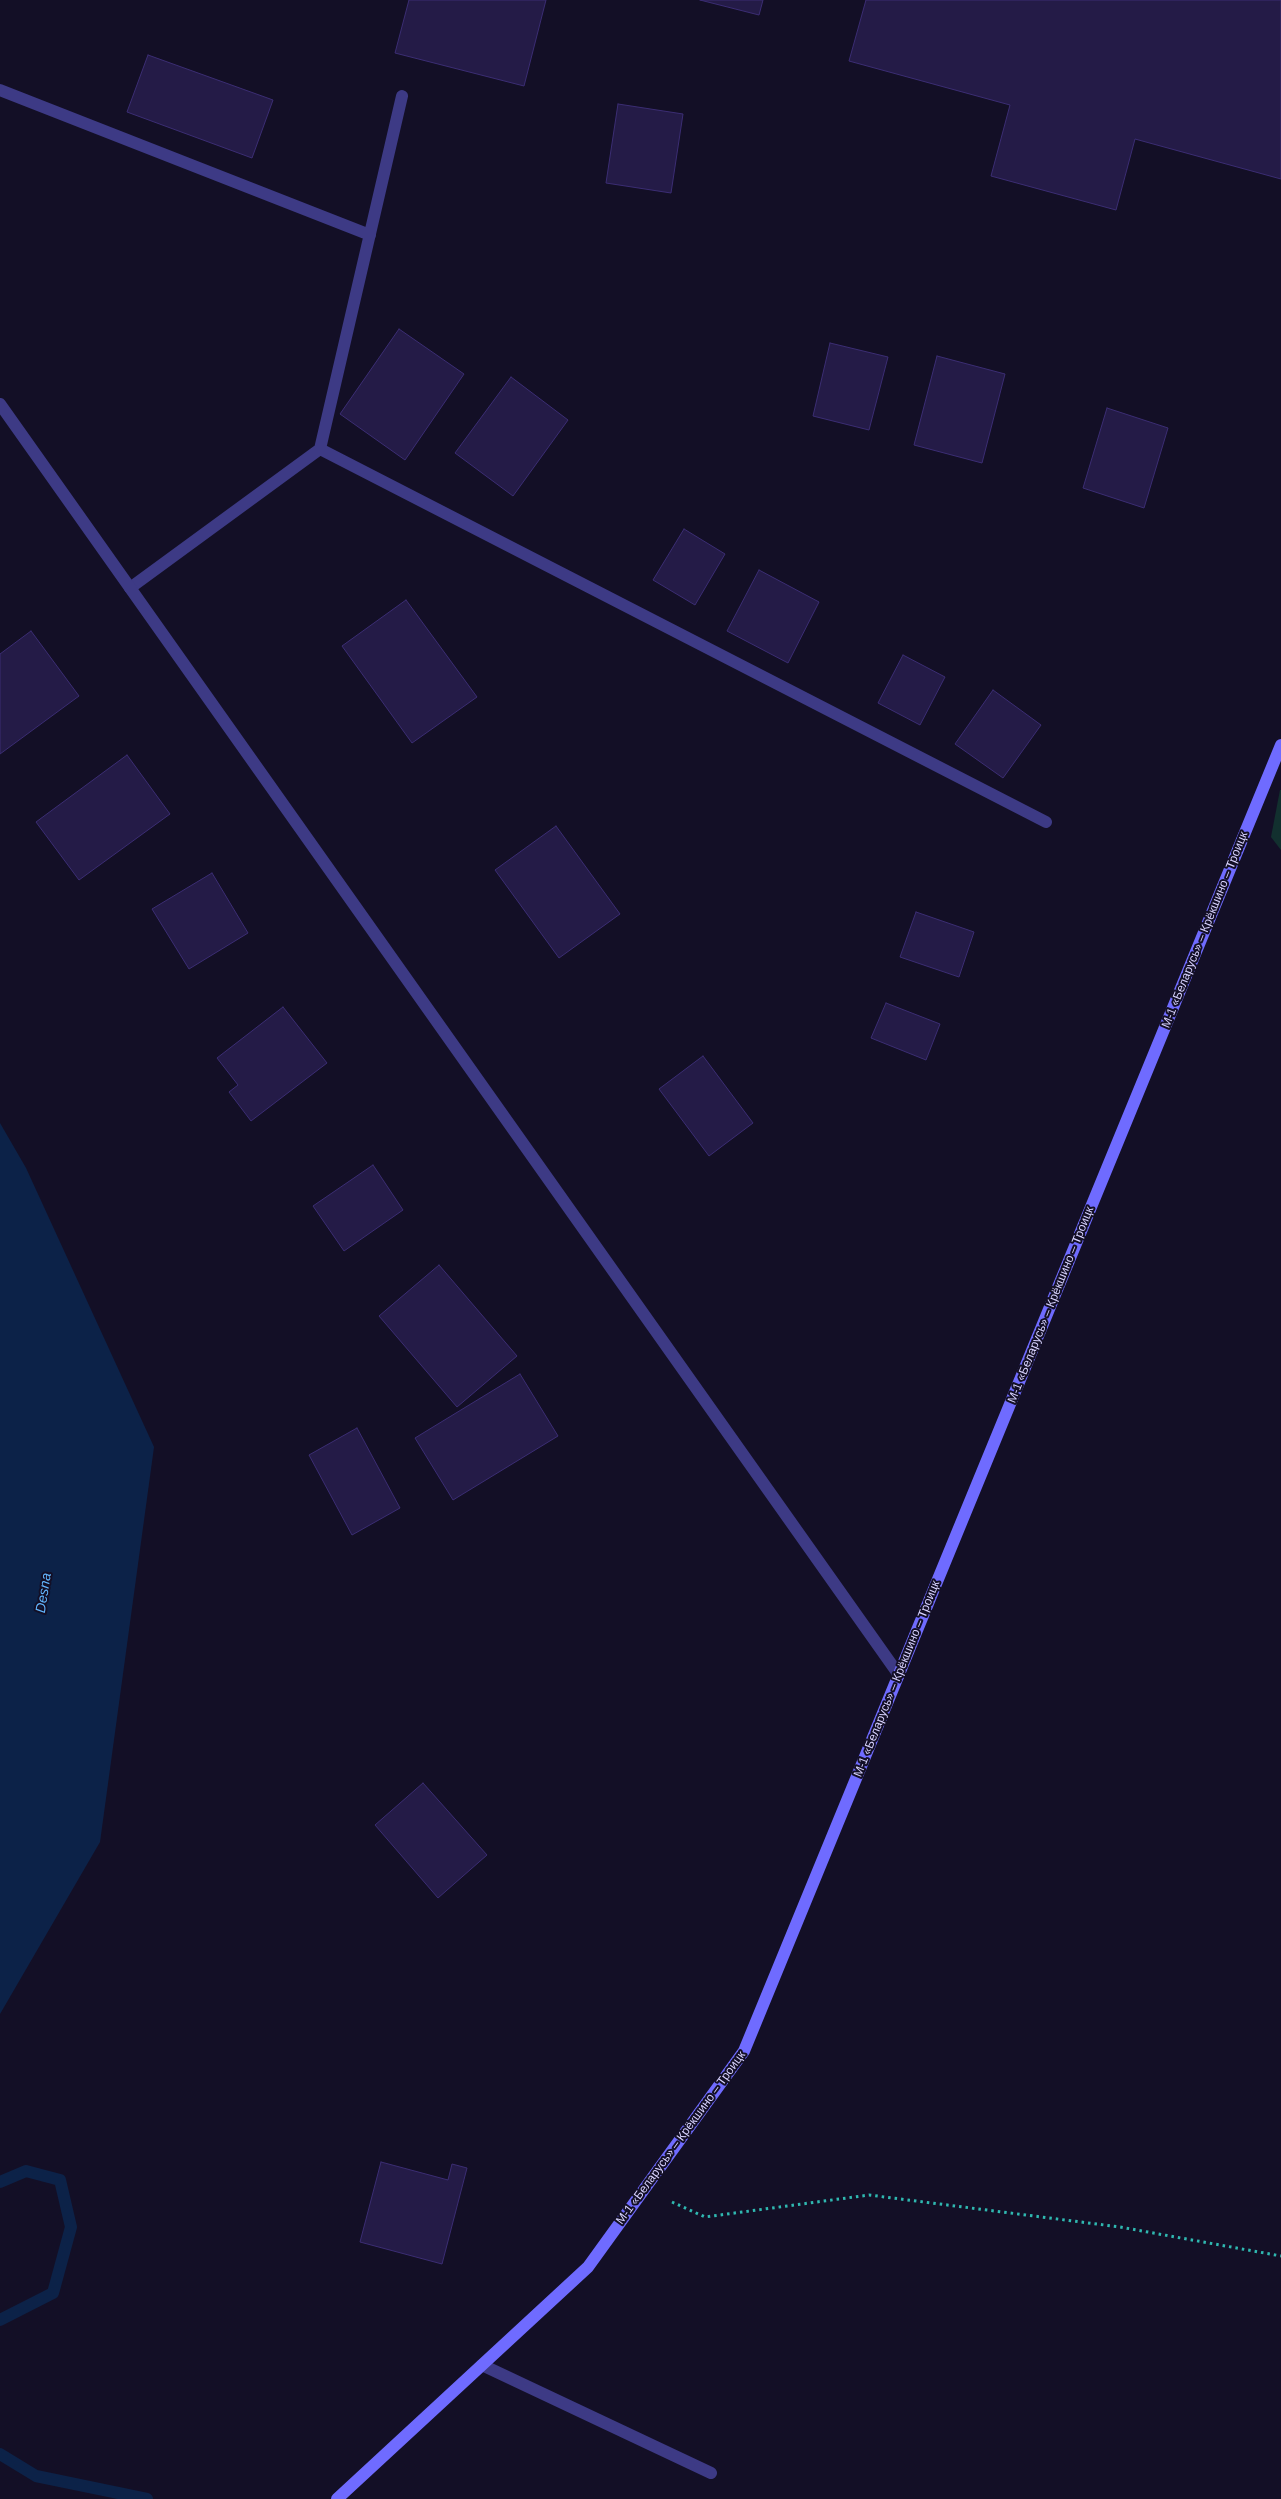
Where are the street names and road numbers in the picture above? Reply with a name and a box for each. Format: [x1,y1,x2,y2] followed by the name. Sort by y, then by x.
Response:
[1159,830,1251,1030] street label: М-1 «Беларусь» – Крёкшино – Троицк
[1005,1205,1097,1405] street label: М-1 «Беларусь» – Крёкшино – Троицк
[851,1579,943,1779] street label: М-1 «Беларусь» – Крёкшино – Троицк
[613,2049,749,2227] street label: М-1 «Беларусь» – Крёкшино – Троицк

